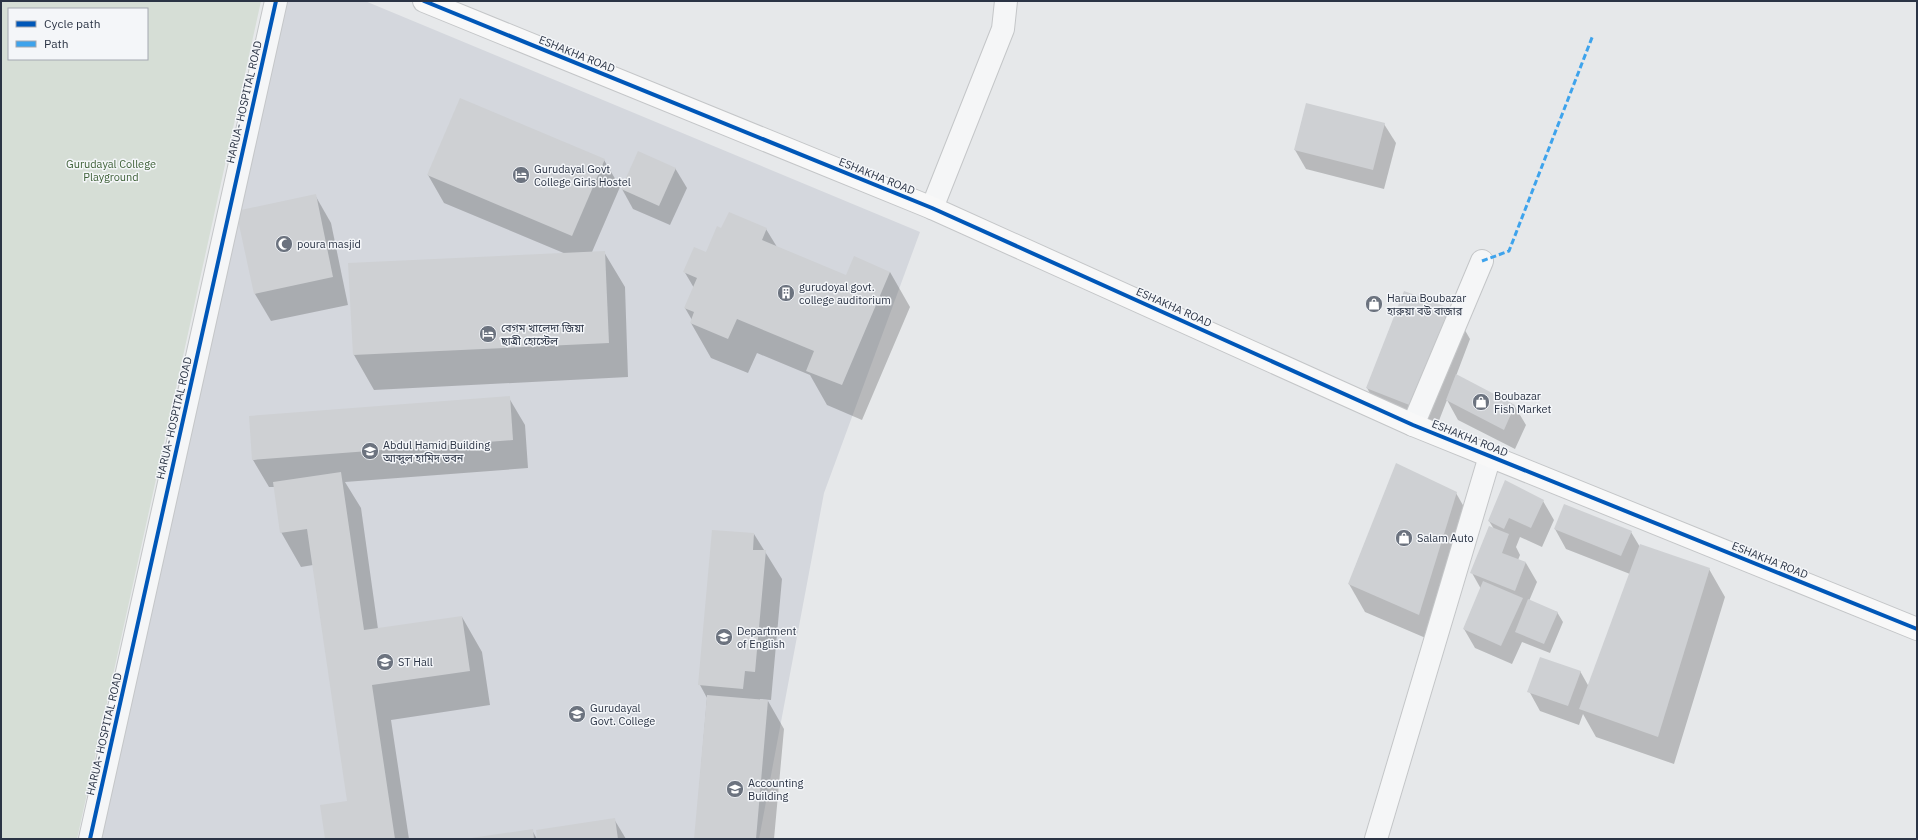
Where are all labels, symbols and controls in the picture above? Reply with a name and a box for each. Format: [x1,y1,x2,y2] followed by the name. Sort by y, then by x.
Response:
[8,8,148,60] legend
[44,16,101,31] text: Cycle path
[537,32,617,76] street label: ESHAKHA ROAD
[44,36,69,51] text: Path
[223,39,265,165] street label: HARUA- HOSPITAL ROAD
[837,154,917,198] street label: ESHAKHA ROAD
[66,157,156,184] park label: Gurudayal College Playground
[534,162,631,189] place label: Gurudayal Govt College Girls Hostel
[511,165,531,185] hotel icon: Gurudayal Govt College Girls Hostel
[274,234,294,254] mosque icon: poura masjid
[297,237,361,251] place label: poura masjid
[799,280,891,307] place label: gurudoyal govt. college auditorium
[776,283,796,303] building icon: gurudoyal govt. college auditorium
[1134,284,1214,330] street label: ESHAKHA ROAD
[1386,291,1466,318] place label: Harua Boubazar হারুয়া বউ বাজার
[1364,294,1384,314] shop icon: Harua Boubazar হারুয়া বউ বাজার
[500,321,585,348] place label: বেগম খালেদা জিয়া ছাত্রী হোস্টেল
[478,324,498,344] hotel icon: বেগম খালেদা জিয়া ছাত্রী হোস্টেল
[153,355,195,481] street label: HARUA- HOSPITAL ROAD
[1494,389,1552,416] place label: Boubazar Fish Market
[1471,392,1491,412] shop icon: Boubazar Fish Market
[1430,416,1510,460] street label: ESHAKHA ROAD
[382,438,490,465] place label: Abdul Hamid Building আব্দুল হামিদ ভবন
[360,441,380,461] school or university icon: Abdul Hamid Building আব্দুল হামিদ ভবন
[1394,528,1414,548] shop icon: Salam Auto
[1417,531,1474,545] place label: Salam Auto
[1730,538,1810,582] street label: ESHAKHA ROAD
[737,624,797,651] place label: Department of English
[714,627,734,647] school or university icon: Department of English
[375,652,395,672] school or university icon: ST Hall
[398,655,433,669] place label: ST Hall
[83,671,125,797] street label: HARUA- HOSPITAL ROAD
[590,701,655,728] place label: Gurudayal Govt. College
[567,704,587,724] school or university icon: Gurudayal Govt. College
[748,776,803,803] place label: Accounting Building
[725,779,745,799] school or university icon: Accounting Building

